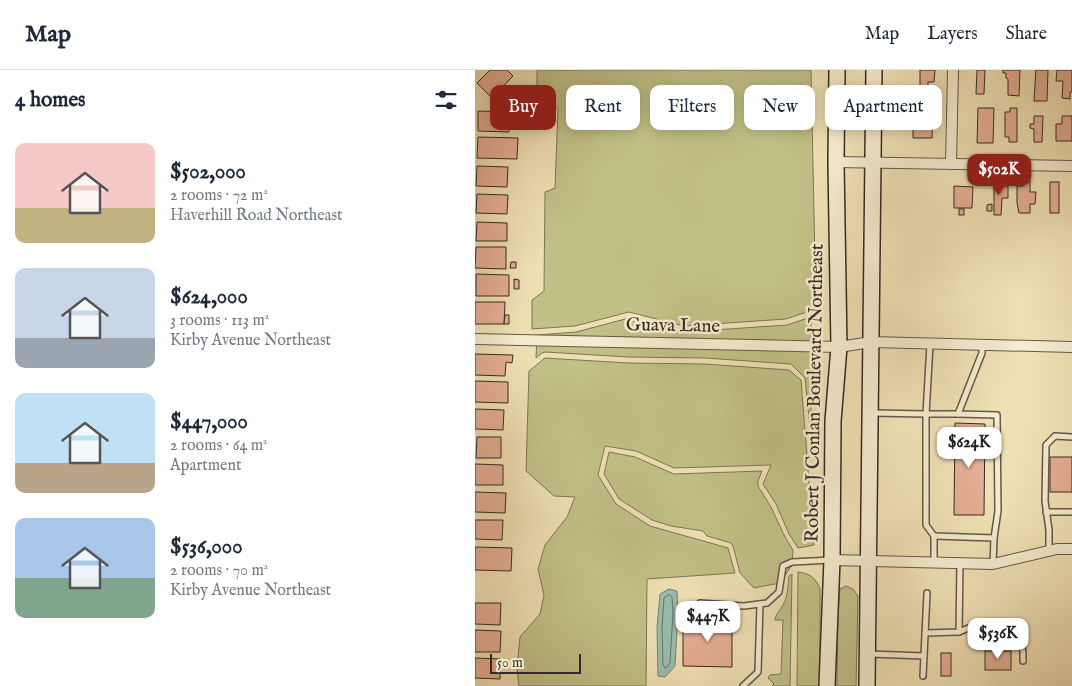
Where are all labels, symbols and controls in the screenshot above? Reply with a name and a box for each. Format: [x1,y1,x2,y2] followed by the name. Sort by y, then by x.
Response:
[25,19,71,50] text: Map
[865,23,899,46] text: Map
[927,23,978,46] text: Layers
[1006,23,1047,46] text: Share
[490,85,556,130] chip: Buy
[566,85,640,130] chip: Rent
[650,85,734,130] chip: Filters
[744,85,815,130] chip: New
[825,85,942,130] chip: Apartment
[432,86,460,114] icon: filters
[15,87,85,114] text: 4 homes
[964,154,1034,196] pin: $502K
[170,159,246,186] text: $502,000
[978,160,1020,180] text: $502K
[55,163,115,223] icon: home
[170,186,268,206] text: 2 rooms · 72 m²
[170,206,343,226] text: Haverhill Road Northeast
[800,243,830,543] street label: Robert J Conlan Boulevard Northeast
[170,284,248,311] text: $624,000
[55,288,115,348] icon: home
[170,311,269,331] text: 3 rooms · 113 m²
[626,313,721,339] street label: Guava Lane
[170,331,331,351] text: Kirby Avenue Northeast
[170,409,248,436] text: $447,000
[55,413,115,473] icon: home
[934,426,1004,469] pin: $624K
[948,433,990,453] text: $624K
[170,436,268,456] text: 2 rooms · 64 m²
[170,456,241,476] text: Apartment
[170,534,242,561] text: $536,000
[55,538,115,598] icon: home
[170,561,268,581] text: 2 rooms · 70 m²
[170,581,331,601] text: Kirby Avenue Northeast
[673,600,743,643] pin: $447K
[686,607,730,627] text: $447K
[963,618,1033,660] pin: $536K
[979,624,1017,644] text: $536K
[490,651,581,674] scale bar
[497,654,523,672] text: 50 m

